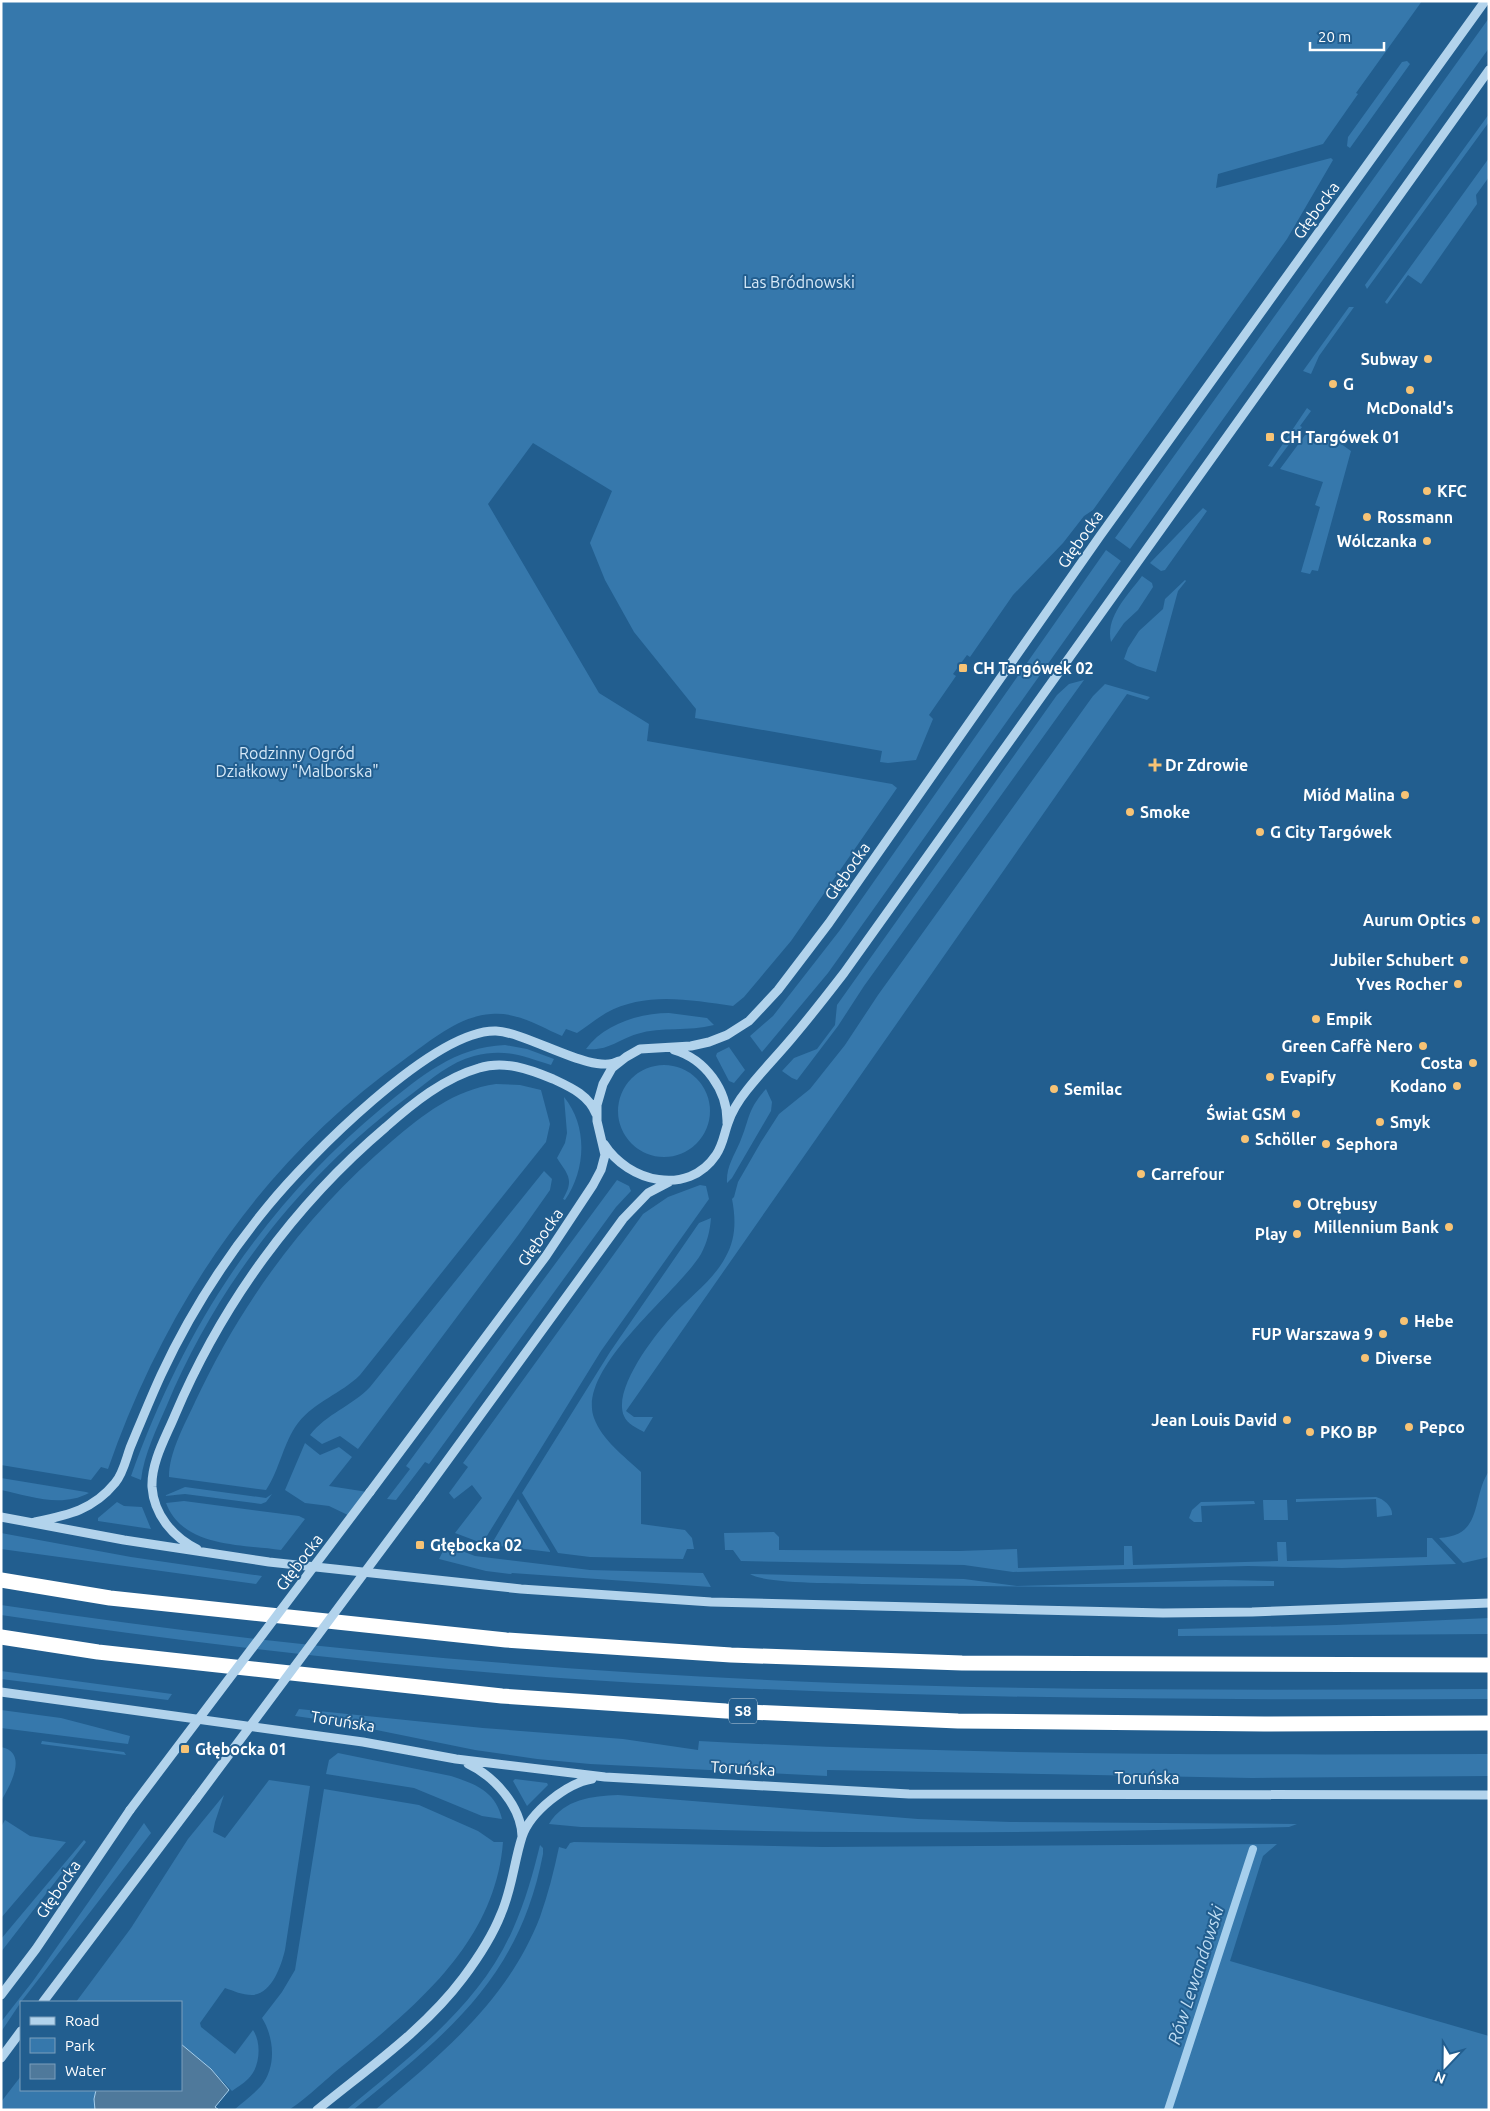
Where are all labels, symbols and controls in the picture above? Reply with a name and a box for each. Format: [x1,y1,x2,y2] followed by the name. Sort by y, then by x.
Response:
[1310,20,1384,52] scale bar
[1318,28,1351,45] text: 20 m
[1289,178,1343,242] street label: Głębocka
[743,273,855,291] park label: Las Bródnowski
[1361,350,1419,368] place label: Subway
[1422,353,1434,365] marker: Subway
[1343,375,1354,393] place label: G
[1327,378,1339,390] marker: G
[1404,384,1416,396] marker: McDonald's
[1366,399,1454,417] place label: McDonald's
[1280,428,1401,446] place label: CH Targówek 01
[1264,431,1276,443] marker: CH Targówek 01
[1437,482,1467,500] place label: KFC
[1421,485,1433,497] marker: KFC
[1054,507,1106,571] street label: Głębocka
[1377,508,1453,526] place label: Rossmann
[1361,511,1373,523] marker: Rossmann
[1337,532,1417,550] place label: Wólczanka
[1421,535,1433,547] marker: Wólczanka
[973,659,1094,677] place label: CH Targówek 02
[957,662,969,674] marker: CH Targówek 02
[215,744,379,780] park label: Rodzinny Ogród Działkowy "Malborska"
[1165,756,1248,774] place label: Dr Zdrowie
[1149,759,1161,771] marker: Dr Zdrowie
[1303,786,1395,804] place label: Miód Malina
[1399,789,1411,801] marker: Miód Malina
[1140,803,1190,821] place label: Smoke
[1124,806,1136,818] marker: Smoke
[1270,823,1392,841] place label: G City Targówek
[1254,826,1266,838] marker: G City Targówek
[821,839,873,903] street label: Głębocka
[1363,911,1466,929] place label: Aurum Optics
[1470,914,1482,926] marker: Aurum Optics
[1330,951,1454,969] place label: Jubiler Schubert
[1458,954,1470,966] marker: Jubiler Schubert
[1356,975,1448,993] place label: Yves Rocher
[1452,978,1464,990] marker: Yves Rocher
[1326,1010,1372,1028] place label: Empik
[1310,1013,1322,1025] marker: Empik
[1282,1037,1413,1055] place label: Green Caffè Nero
[1417,1040,1429,1052] marker: Green Caffè Nero
[1420,1054,1463,1072] place label: Costa
[1467,1057,1479,1069] marker: Costa
[1280,1068,1337,1086] place label: Evapify
[1264,1071,1276,1083] marker: Evapify
[1390,1077,1447,1095] place label: Kodano
[1064,1080,1122,1098] place label: Semilac
[1451,1080,1463,1092] marker: Kodano
[1048,1083,1060,1095] marker: Semilac
[1206,1103,1286,1123] place label: Świat GSM
[1290,1108,1302,1120] marker: Świat GSM
[1390,1113,1430,1131] place label: Smyk
[1374,1116,1386,1128] marker: Smyk
[1255,1130,1317,1148] place label: Schöller
[1239,1133,1251,1145] marker: Schöller
[1336,1135,1398,1153] place label: Sephora
[1320,1138,1332,1150] marker: Sephora
[1151,1165,1225,1183] place label: Carrefour
[1135,1168,1147,1180] marker: Carrefour
[1307,1195,1378,1214] place label: Otrębusy
[1291,1198,1303,1210] marker: Otrębusy
[514,1205,566,1269] street label: Głębocka
[1314,1218,1439,1236] place label: Millennium Bank
[1443,1221,1455,1233] marker: Millennium Bank
[1255,1225,1287,1243] place label: Play
[1291,1228,1303,1240] marker: Play
[1414,1312,1454,1330] place label: Hebe
[1398,1315,1410,1327] marker: Hebe
[1251,1325,1373,1343] place label: FUP Warszawa 9
[1377,1328,1389,1340] marker: FUP Warszawa 9
[1375,1349,1432,1367] place label: Diverse
[1359,1352,1371,1364] marker: Diverse
[1151,1411,1277,1429] place label: Jean Louis David
[1281,1414,1293,1426] marker: Jean Louis David
[1419,1418,1465,1436] place label: Pepco
[1403,1421,1415,1433] marker: Pepco
[1320,1423,1377,1441] place label: PKO BP
[1304,1426,1316,1438] marker: PKO BP
[272,1530,326,1594] street label: Głębocka
[430,1536,522,1555] place label: Głębocka 02
[414,1539,426,1551] marker: Głębocka 02
[729,1698,757,1724] road number: S8
[309,1707,377,1735] street label: Toruńska
[195,1740,287,1759] place label: Głębocka 01
[179,1743,191,1755] marker: Głębocka 01
[710,1757,776,1779] street label: Toruńska
[1114,1769,1180,1787] street label: Toruńska
[32,1857,84,1921] street label: Głębocka
[1163,1902,1227,2047] water label: Rów Lewandowski
[20,2001,182,2091] legend
[65,2012,100,2029] text: Road
[65,2037,95,2054] text: Park
[1420,2041,1470,2091] north arrow
[65,2062,106,2079] text: Water
[1432,2069,1448,2087] text: N

